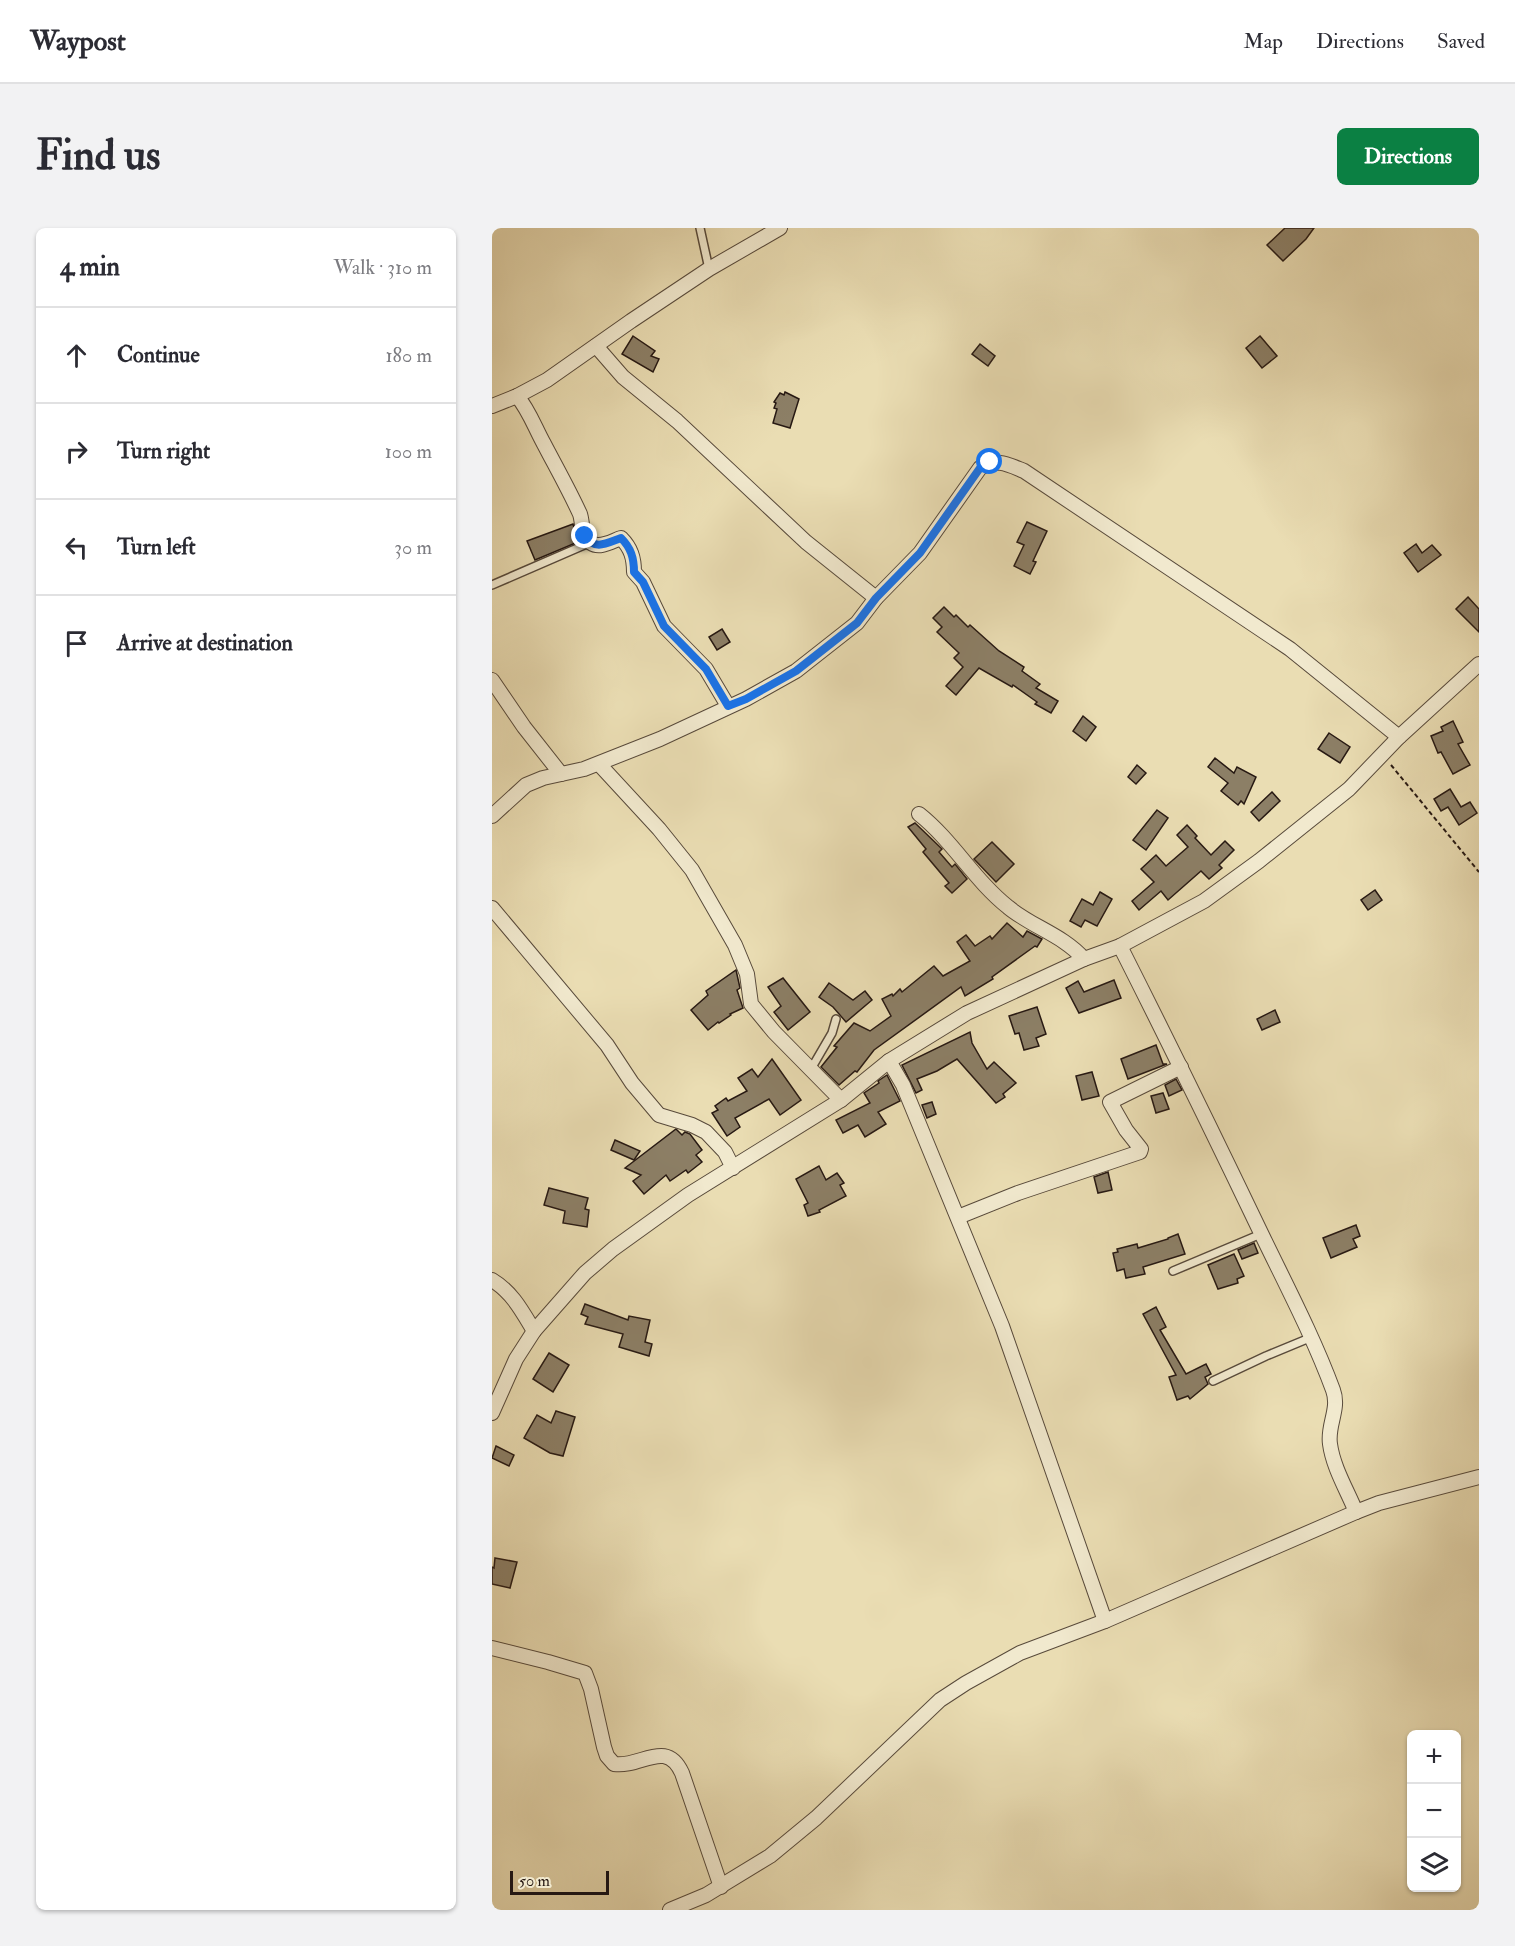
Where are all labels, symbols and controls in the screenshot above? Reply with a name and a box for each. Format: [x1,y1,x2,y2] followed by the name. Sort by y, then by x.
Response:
[30,24,126,59] text: Waypost
[1243,28,1283,55] text: Map
[1316,28,1404,55] text: Directions
[1437,28,1485,55] text: Saved
[1337,128,1479,185] button: Directions
[36,130,160,182] text: Find us
[60,251,120,283] text: 4 min
[333,255,432,280] text: Walk · 310 m
[60,339,93,372] icon: ahead
[117,341,200,369] text: Continue
[385,343,432,368] text: 180 m
[60,435,93,468] icon: right
[117,437,210,465] text: Turn right
[385,439,432,464] text: 100 m
[976,448,1002,474] route start
[571,522,597,548] route end
[60,531,93,564] icon: left
[117,533,196,561] text: Turn left
[394,535,432,560] text: 30 m
[60,627,93,660] icon: arrive
[117,629,293,657] text: Arrive at destination
[1407,1730,1461,1892] map controls
[1407,1730,1461,1784] button: +
[1407,1784,1461,1838] button: −
[1407,1838,1461,1892] button: layers
[510,1868,609,1896] scale bar
[519,1871,550,1891] text: 50 m

